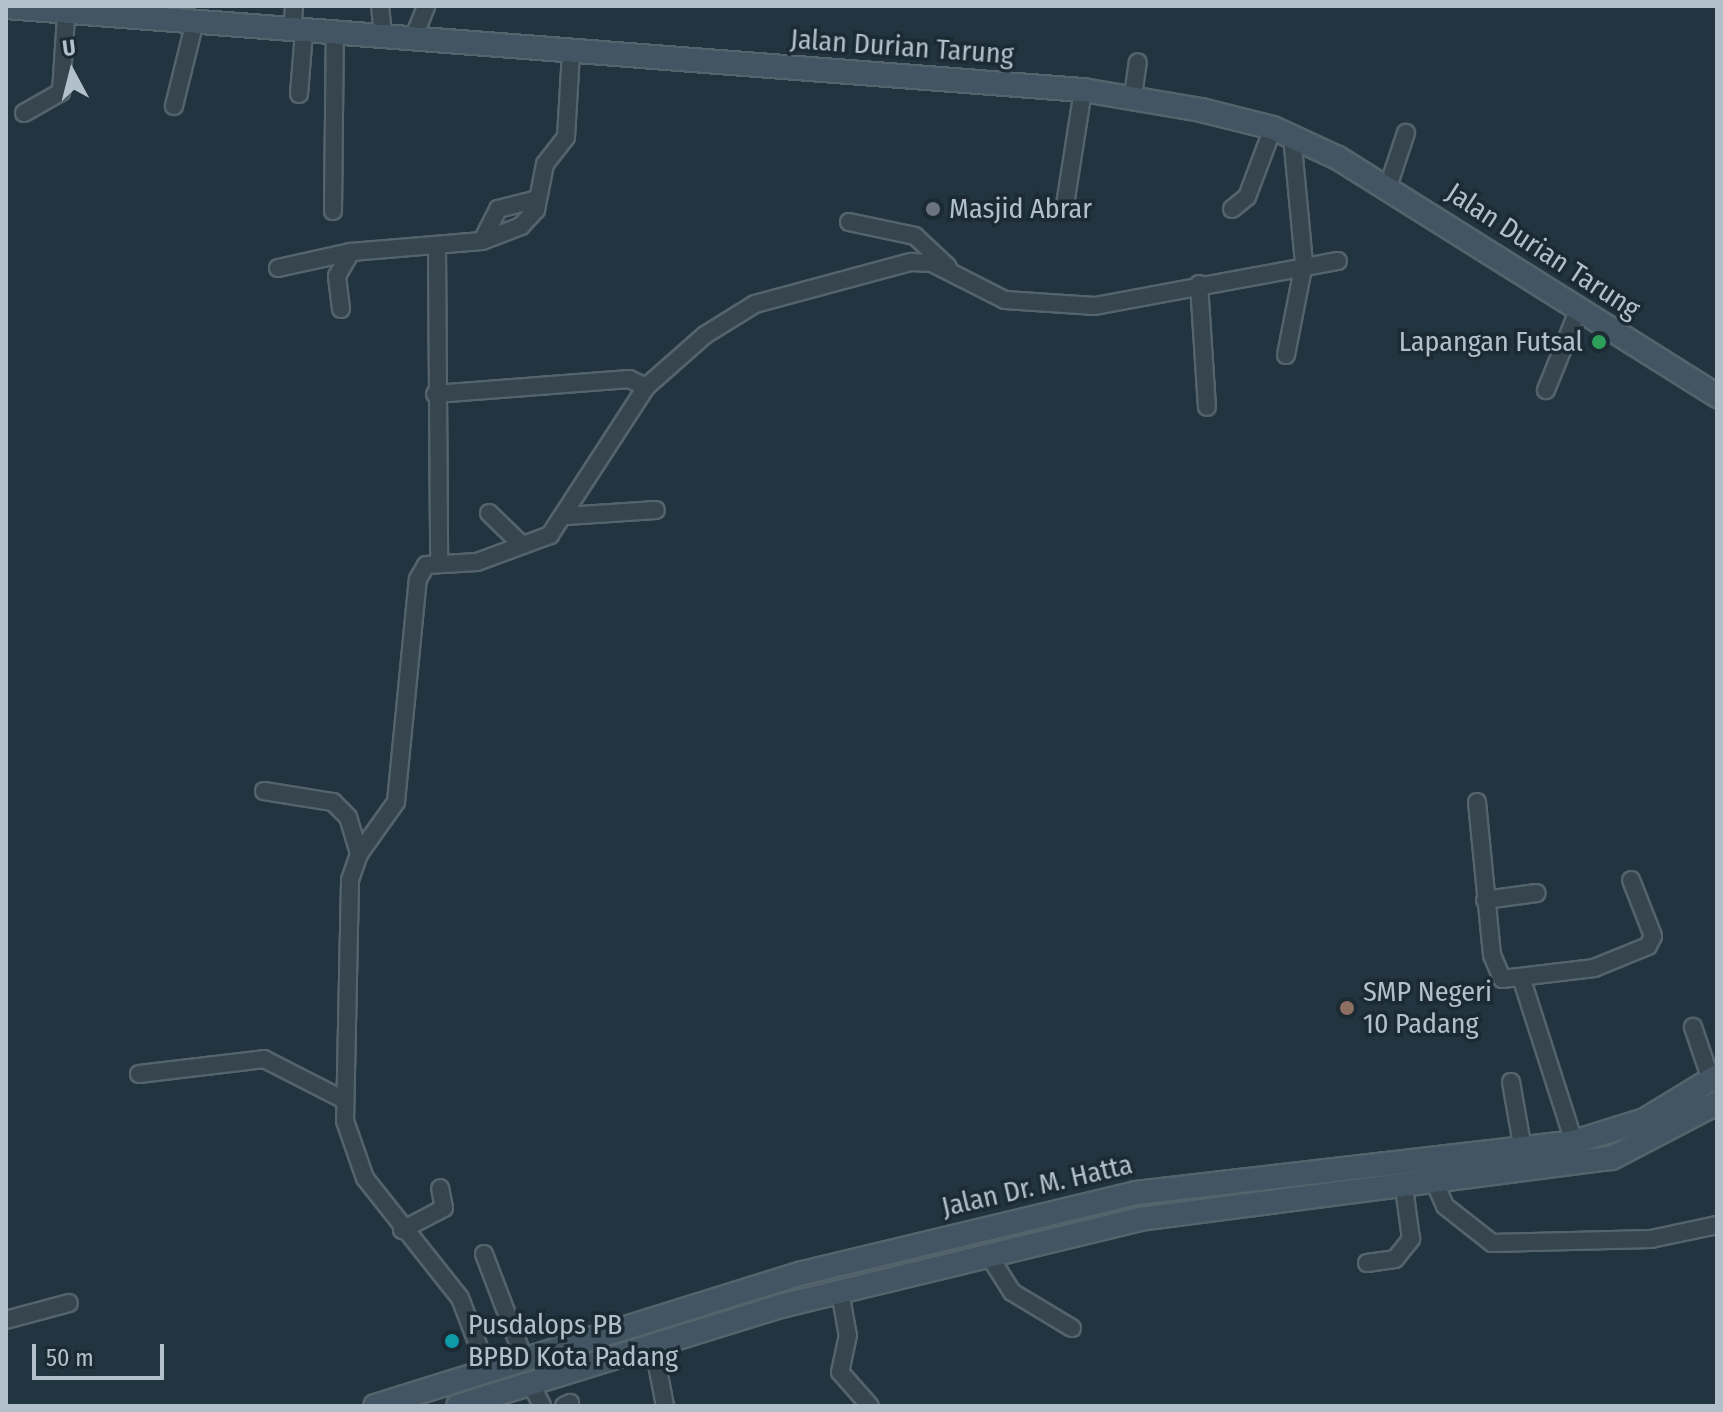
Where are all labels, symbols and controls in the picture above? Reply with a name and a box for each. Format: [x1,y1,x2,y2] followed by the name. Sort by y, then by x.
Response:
[789,22,1015,72] street label: Jalan Durian Tarung
[32,32,112,112] north arrow
[61,33,77,62] text: U
[1440,176,1646,326] street label: Jalan Durian Tarung
[949,192,1092,226] place label: Masjid Abrar
[924,200,942,218] marker: Masjid Abrar
[1399,325,1583,359] place label: Lapangan Futsal
[1590,333,1608,351] marker: Lapangan Futsal
[1363,975,1492,1041] place label: SMP Negeri 10 Padang
[1338,999,1356,1017] marker: SMP Negeri 10 Padang
[938,1148,1136,1224] street label: Jalan Dr. M. Hatta
[468,1308,678,1374] place label: Pusdalops PB BPBD Kota Padang
[36,1328,168,1378] scale bar
[443,1332,461,1350] marker: Pusdalops PB BPBD Kota Padang
[46,1344,94,1372] text: 50 m

